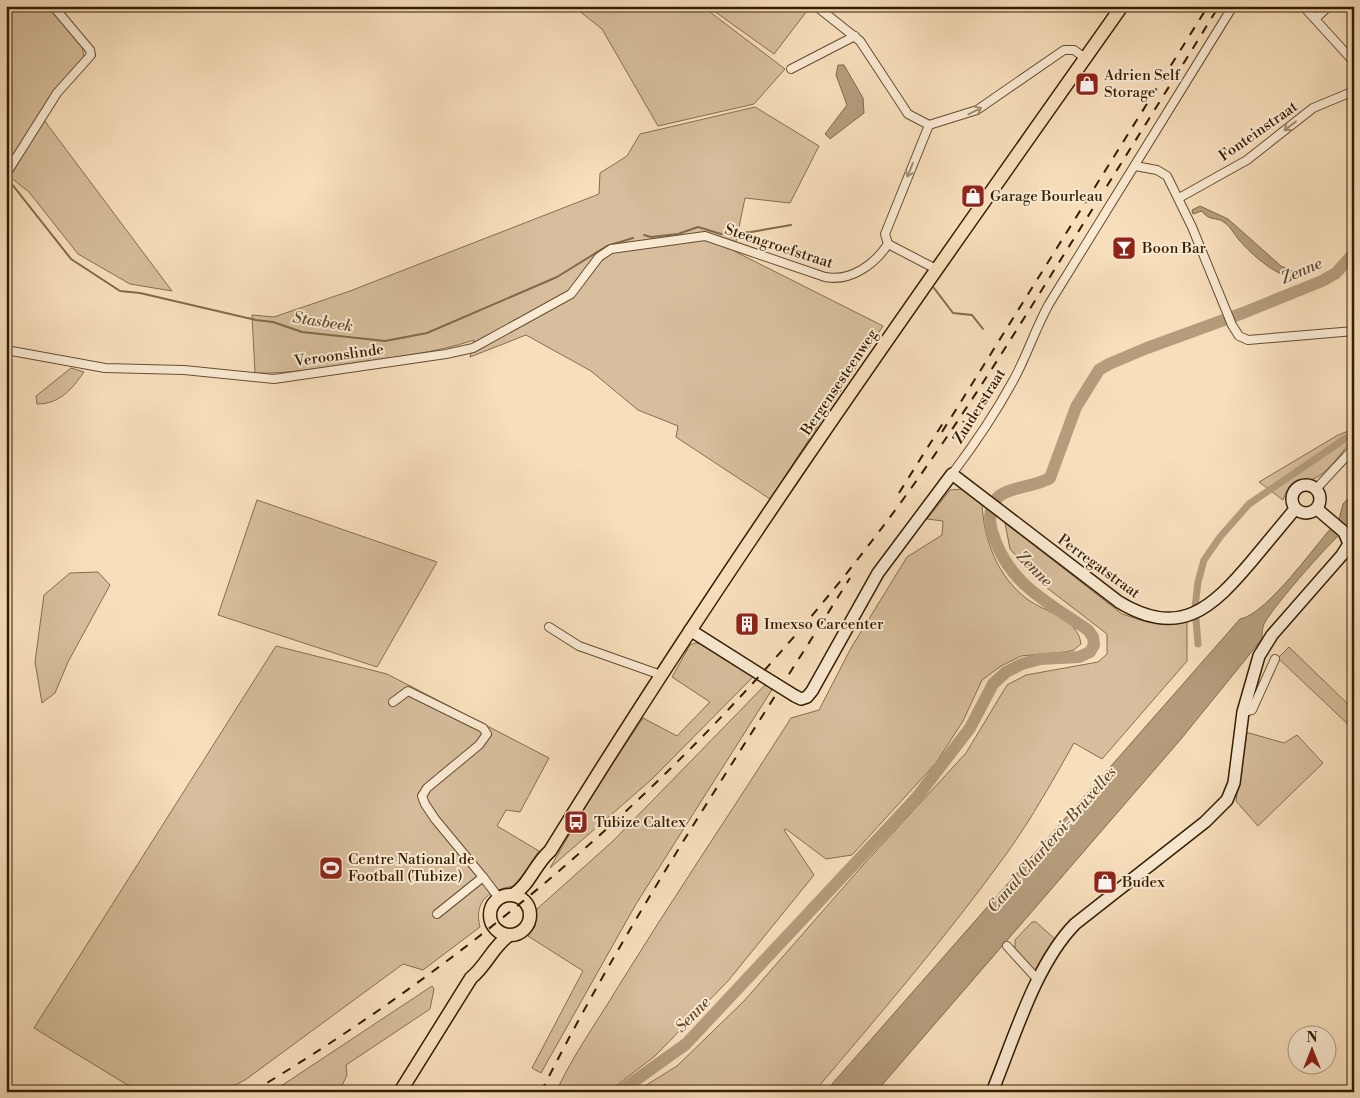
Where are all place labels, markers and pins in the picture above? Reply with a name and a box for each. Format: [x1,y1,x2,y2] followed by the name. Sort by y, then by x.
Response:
[1103,66,1181,102] place label: Adrien Self Storage
[1074,71,1100,97] shop icon: Adrien Self Storage
[960,183,986,209] shop icon: Garage Bourleau
[990,187,1103,206] place label: Garage Bourleau
[1111,235,1137,261] bar icon: Boon Bar
[1141,239,1207,258] place label: Boon Bar
[734,611,760,637] building icon: Imexso Carcenter
[764,615,884,634] place label: Imexso Carcenter
[563,809,589,835] bus stop icon: Tubize Caltex
[594,813,686,832] place label: Tubize Caltex
[348,850,475,886] place label: Centre National de Football (Tubize)
[318,855,344,881] sports icon: Centre National de Football (Tubize)
[1092,869,1118,895] shop icon: Budex
[1121,873,1165,892] place label: Budex

